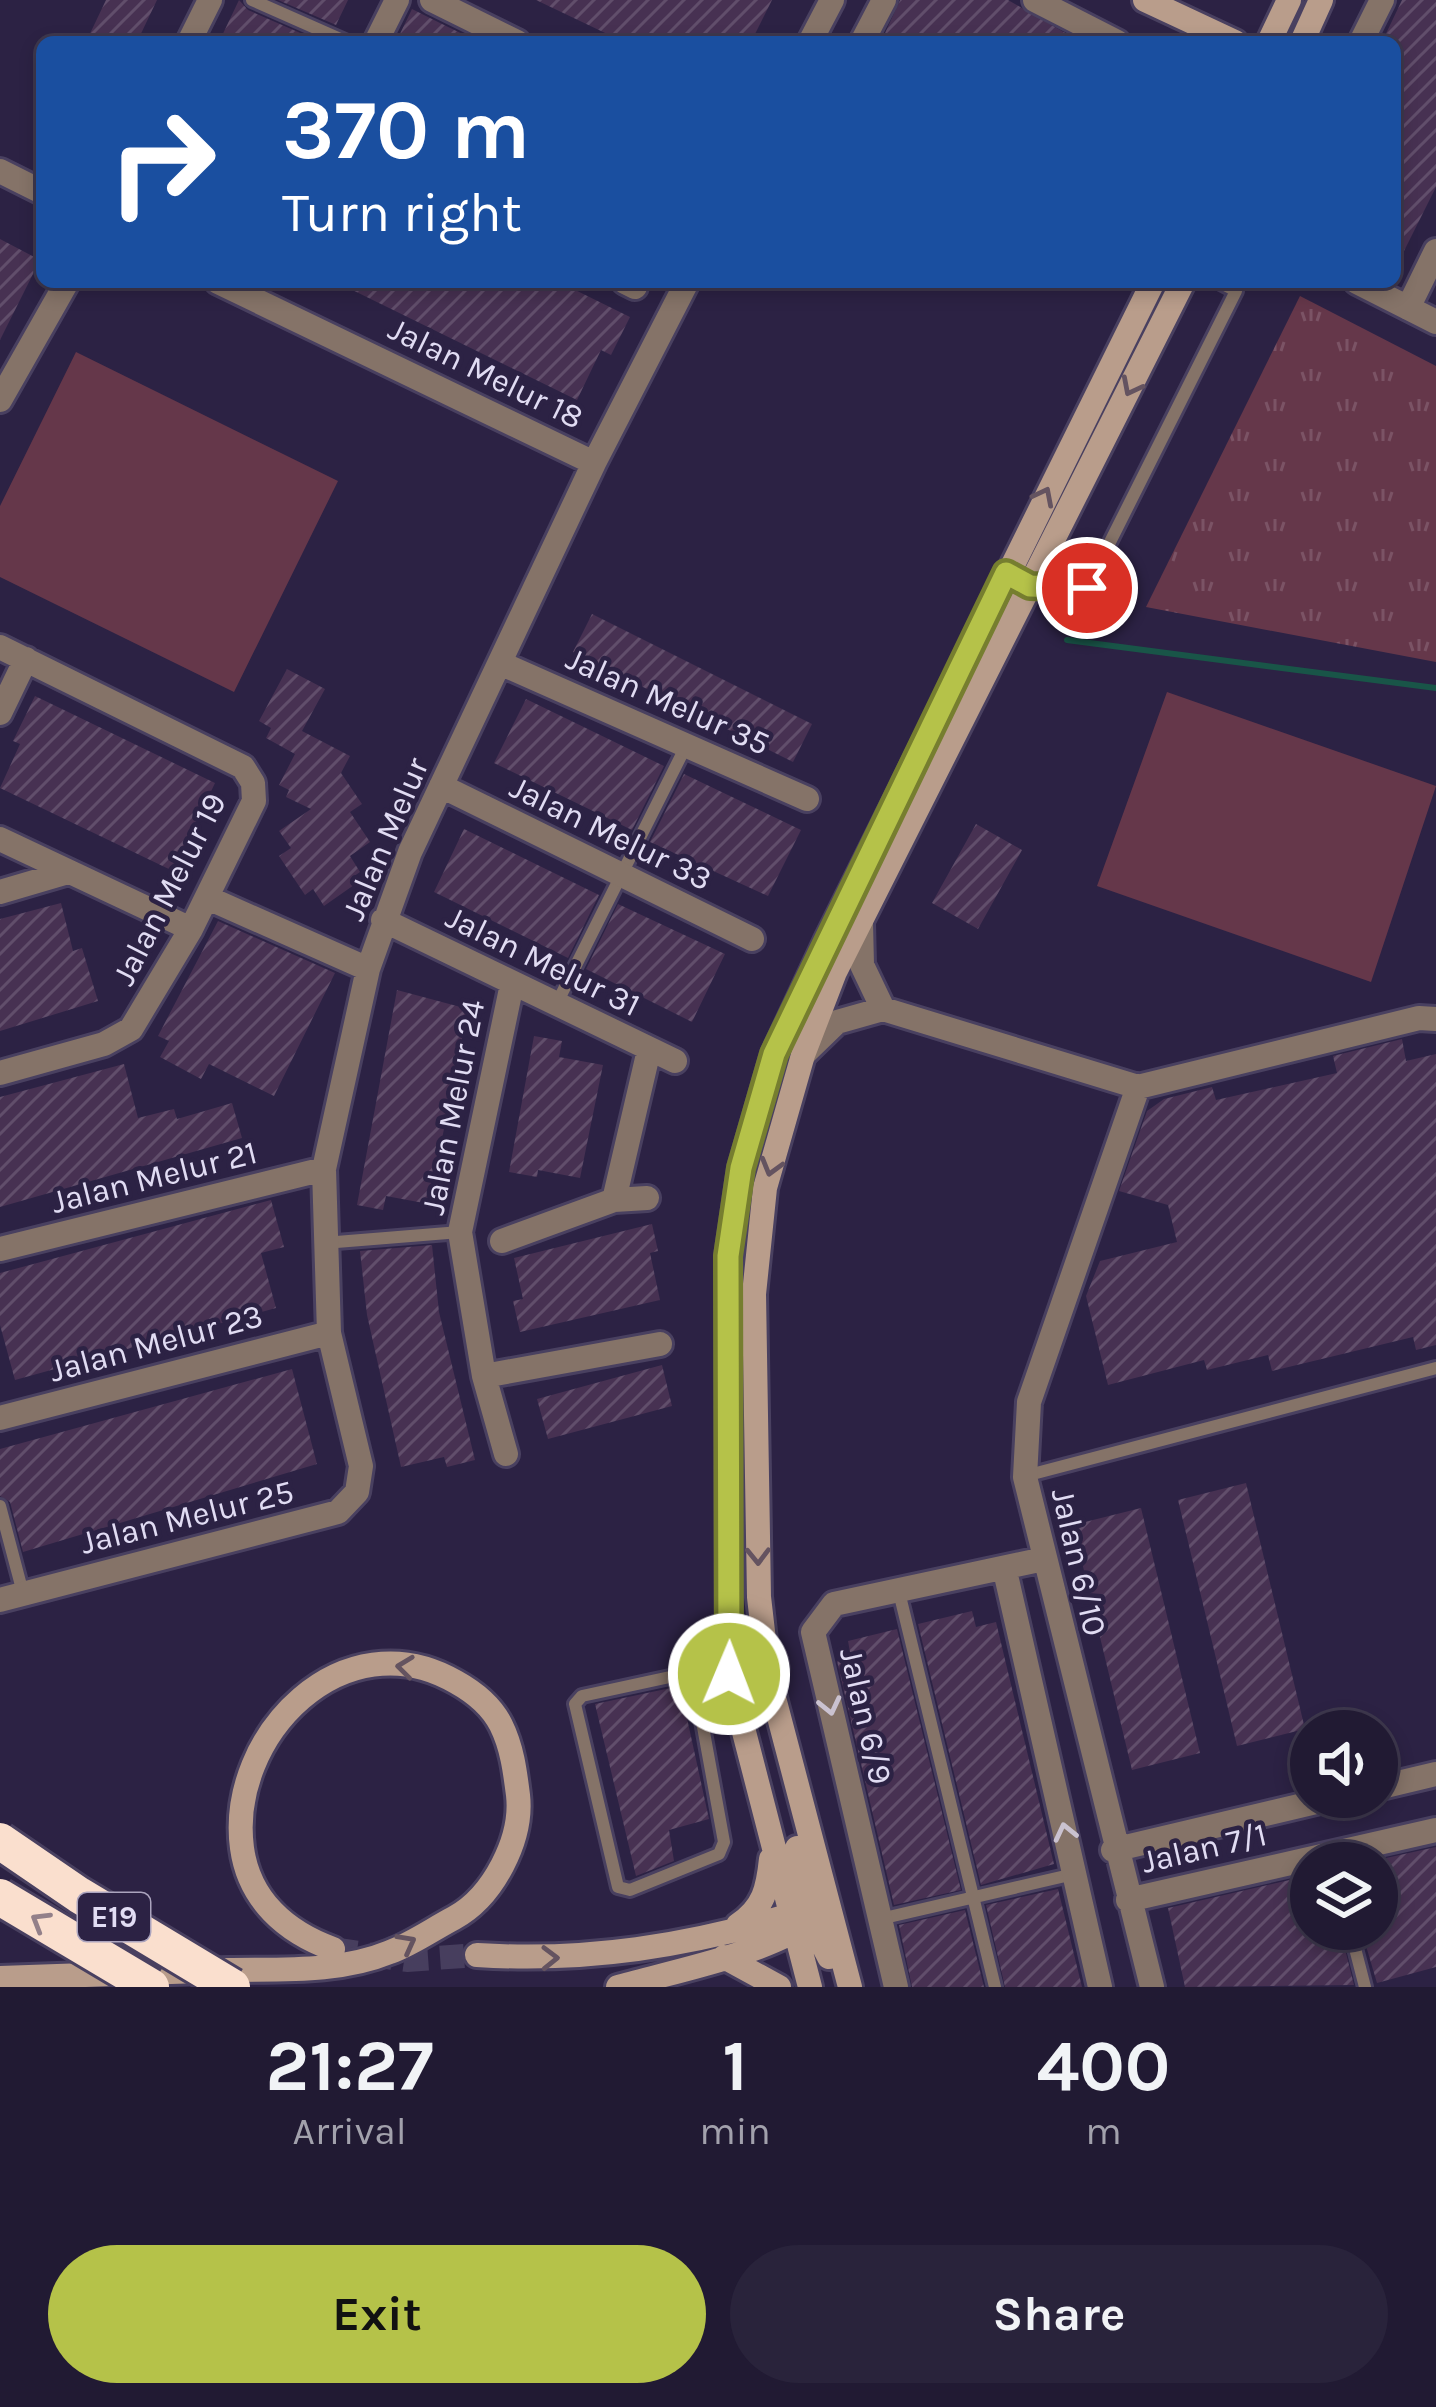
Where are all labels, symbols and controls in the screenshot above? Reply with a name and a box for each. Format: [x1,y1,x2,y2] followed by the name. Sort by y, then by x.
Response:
[282,81,530,179] text: 370 m
[84,84,240,240] icon: right
[282,181,522,245] text: Turn right
[383,310,589,436] street label: Jalan Melur 18
[1122,374,1145,396] one-way arrow
[1030,487,1054,508] one-way arrow
[1036,537,1138,639] pin
[1054,555,1120,621] icon: arrive
[560,639,776,763] street label: Jalan Melur 35
[334,752,436,926] street label: Jalan Melur
[504,768,718,898] street label: Jalan Melur 33
[104,787,234,991] street label: Jalan Melur 19
[440,898,646,1024] street label: Jalan Melur 31
[414,996,492,1218] street label: Jalan Melur 24
[47,1133,261,1221] street label: Jalan Melur 21
[760,1156,785,1177] one-way arrow
[45,1296,267,1390] street label: Jalan Melur 23
[77,1472,297,1562] street label: Jalan Melur 25
[1044,1485,1114,1639] street label: Jalan 6/10
[745,1547,771,1566] one-way arrow
[666,1611,792,1737] position arrow
[832,1644,900,1788] street label: Jalan 6/9
[395,1655,414,1681] one-way arrow
[816,1695,841,1715] one-way arrow
[1290,1710,1398,1950] map controls
[1290,1710,1398,1818] button: sound
[1138,1815,1270,1881] street label: Jalan 7/1
[1053,1822,1078,1843] one-way arrow
[1290,1842,1398,1950] button: layers
[78,1893,150,1941] road number: E19
[31,1912,52,1935] one-way arrow
[394,1935,416,1958] one-way arrow
[541,1946,560,1972] one-way arrow
[266,2024,434,2108] text: 21:27
[722,2024,748,2108] text: 1
[1036,2024,1170,2108] text: 400
[292,2108,407,2154] text: Arrival
[699,2108,771,2154] text: min
[1085,2108,1122,2154] text: m
[48,2245,706,2383] button: Exit
[730,2245,1388,2383] button: Share

